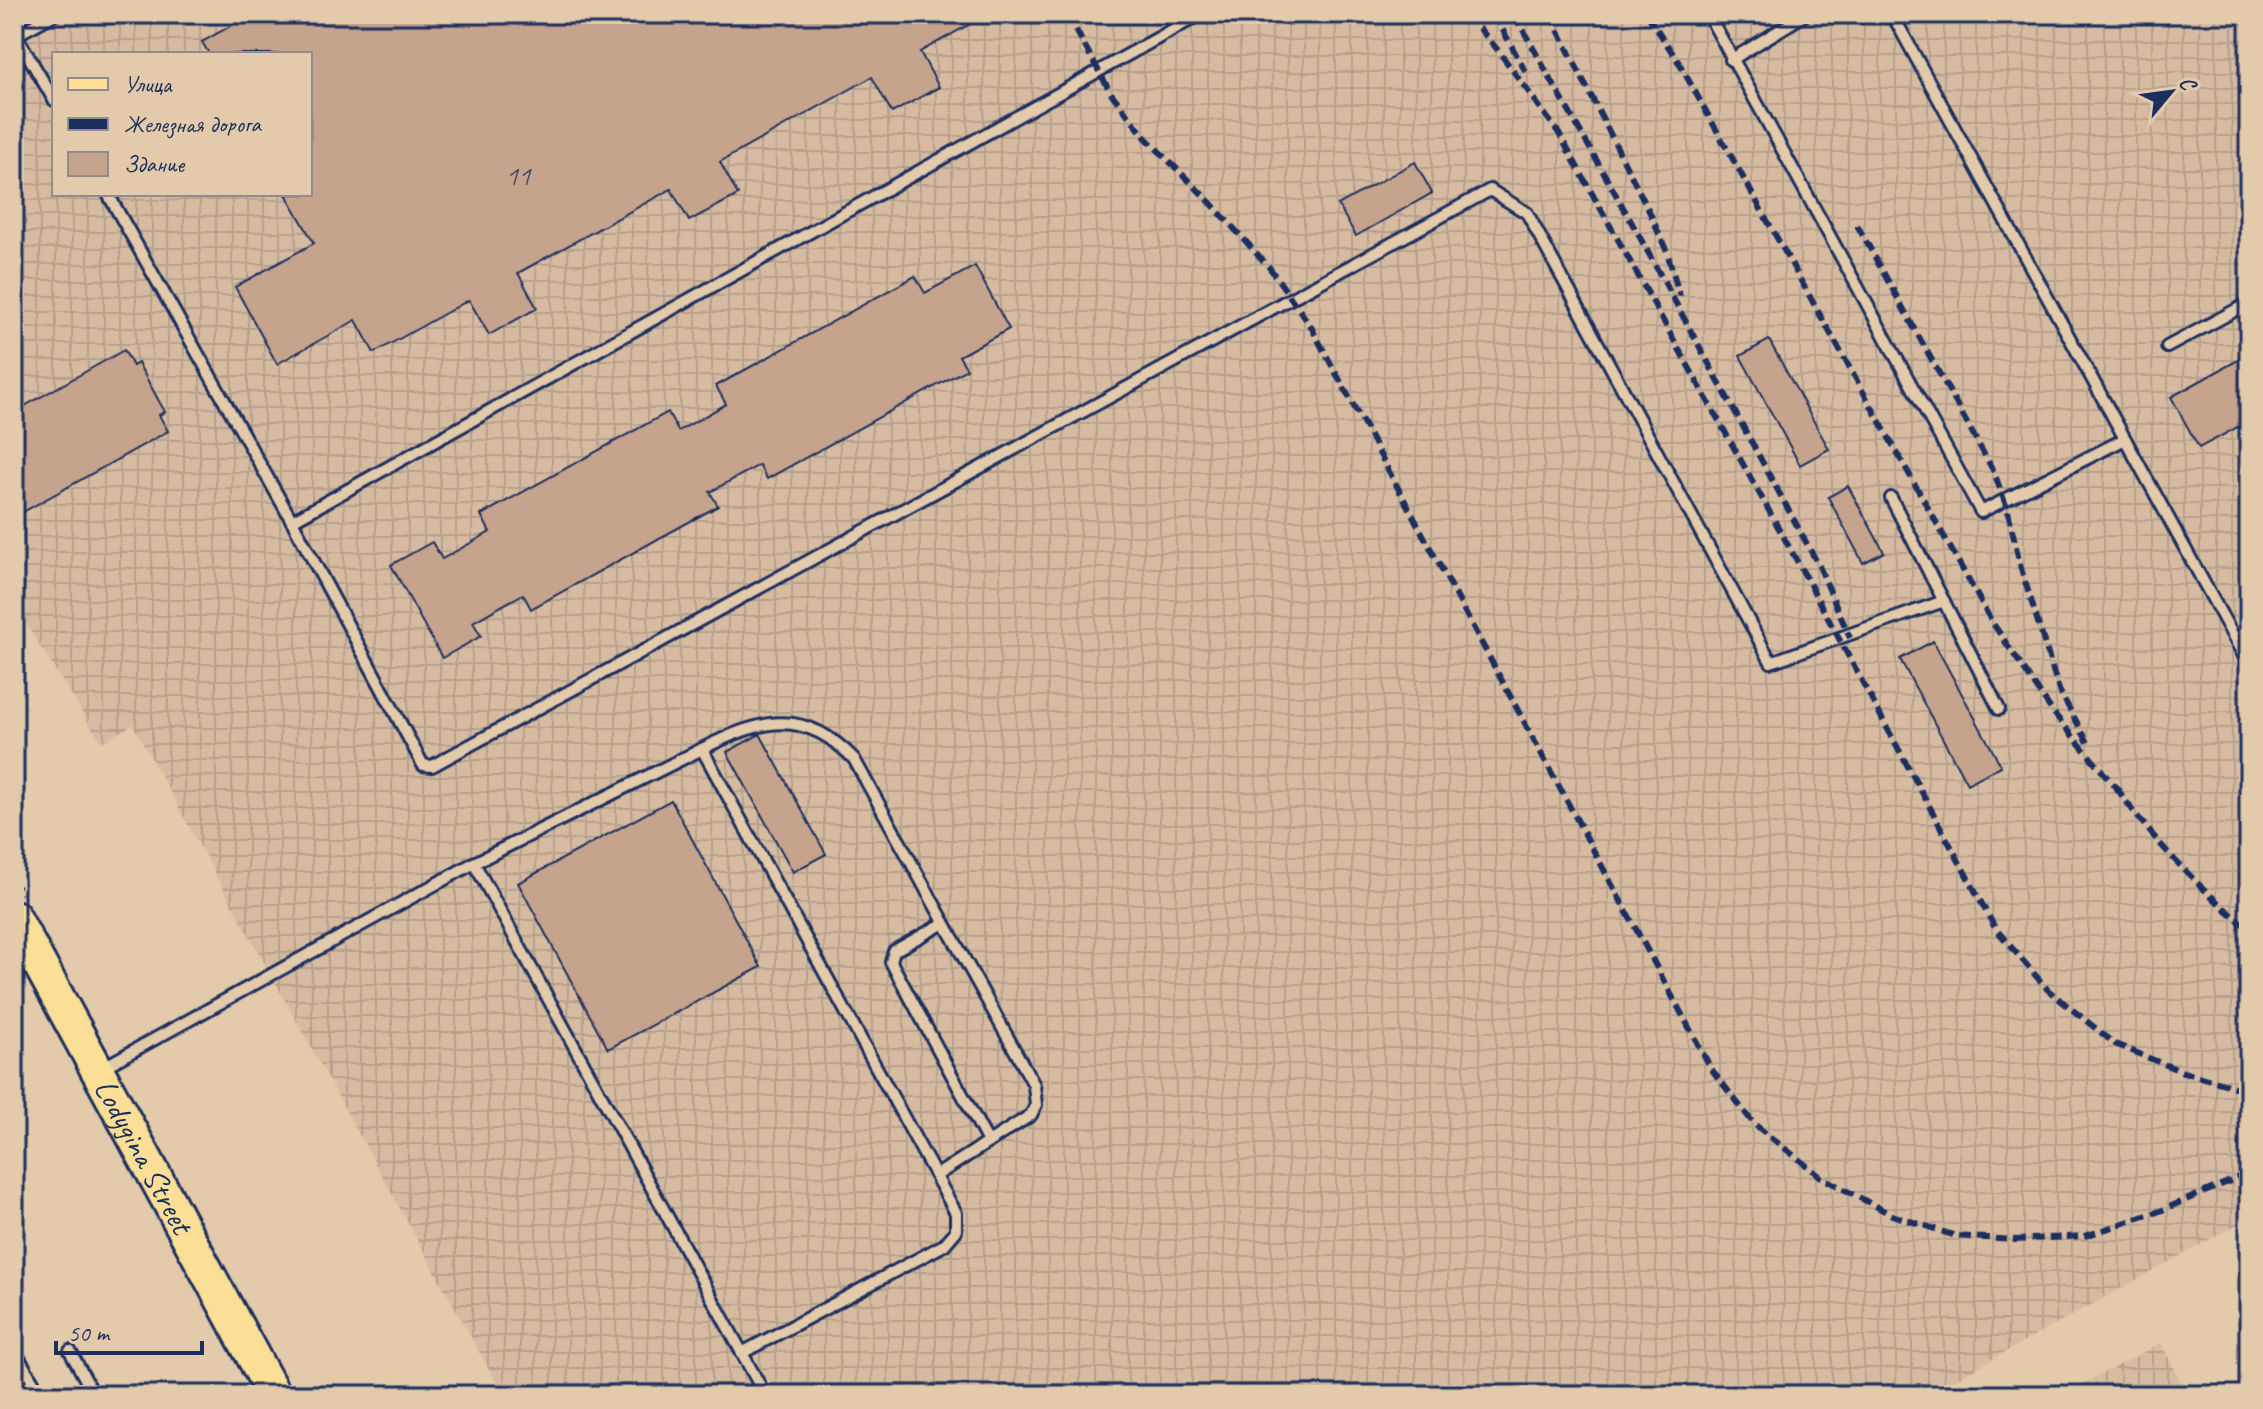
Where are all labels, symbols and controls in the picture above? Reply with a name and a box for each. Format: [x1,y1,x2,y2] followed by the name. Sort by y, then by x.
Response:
[52,52,312,196] legend
[2131,52,2211,132] north arrow
[124,69,173,99] text: Улица
[2173,71,2204,97] text: С
[124,109,262,139] text: Железная дорога
[124,149,186,179] text: Здание
[505,158,532,193] house number: 11
[85,1072,204,1244] street label: Lodygina Street
[56,1305,202,1355] scale bar
[68,1318,111,1348] text: 50 m

